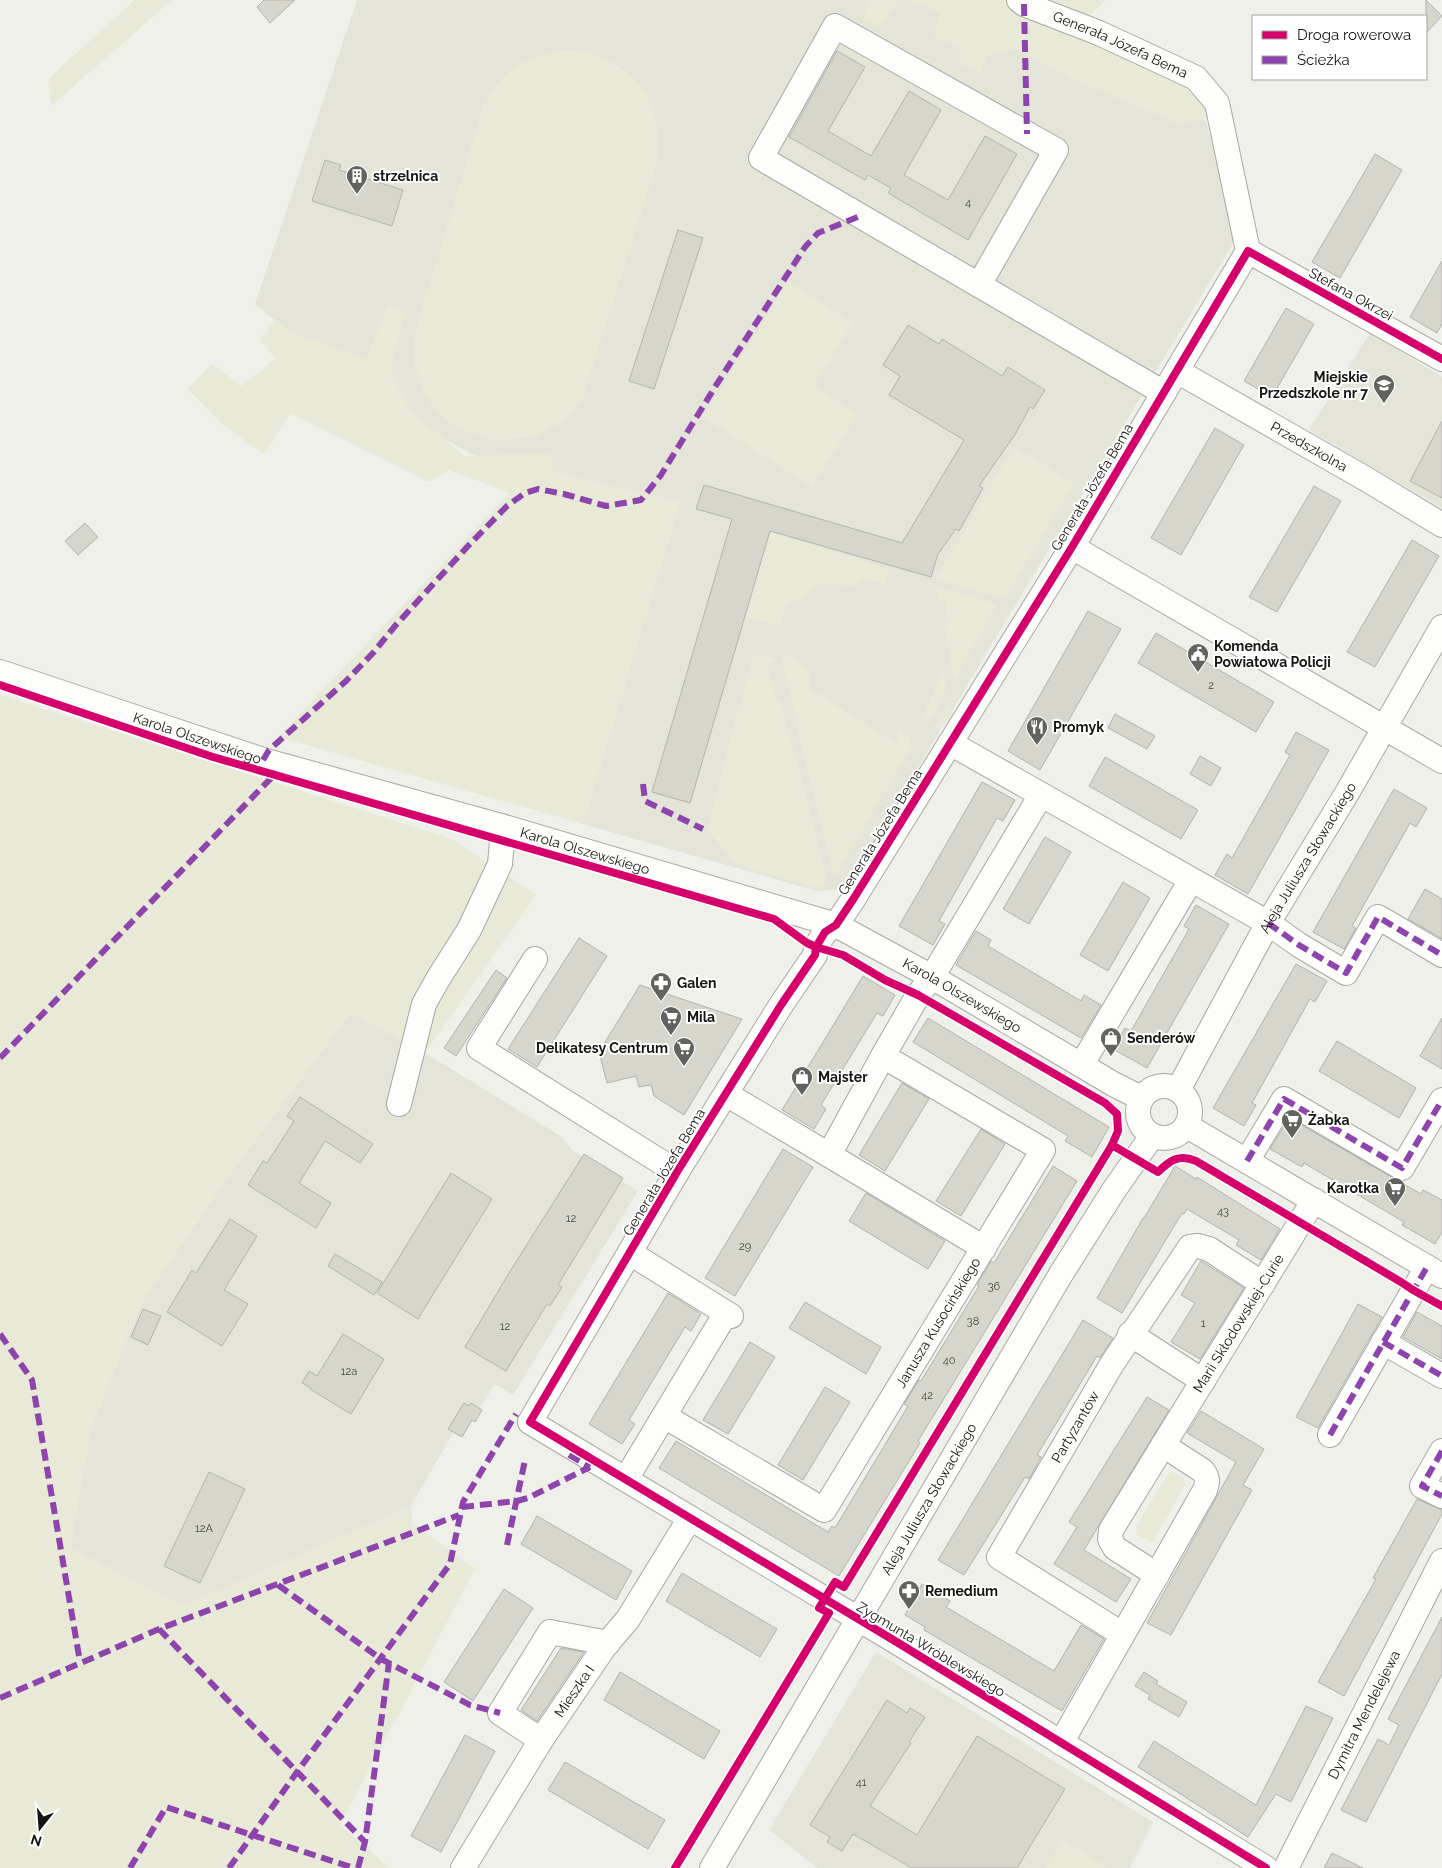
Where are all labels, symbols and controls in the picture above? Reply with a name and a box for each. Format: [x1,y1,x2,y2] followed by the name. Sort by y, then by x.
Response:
[1051,8,1190,81] street label: Generała Józefa Bema
[1252,15,1427,80] legend
[1297,26,1411,44] text: Droga rowerowa
[1297,51,1350,69] text: Ścieżka
[345,164,369,195] building icon: strzelnica
[373,168,438,184] place label: strzelnica
[965,196,971,209] house number: 4
[1306,264,1396,324] street label: Stefana Okrzei
[1259,369,1369,401] place label: Miejskie Przedszkole nr 7
[1372,373,1396,404] school or university icon: Miejskie Przedszkole nr 7
[1268,418,1350,475] street label: Przedszkolna
[1048,421,1136,553] street label: Generała Józefa Bema
[1214,638,1331,670] place label: Komenda Powiatowa Policji
[1186,642,1210,673] public building icon: Komenda Powiatowa Policji
[1208,679,1214,692] house number: 2
[131,709,263,767] street label: Karola Olszewskiego
[1025,715,1049,746] restaurant icon: Promyk
[1053,719,1104,735] place label: Promyk
[835,766,925,898] street label: Generała Józefa Bema
[1256,780,1359,936] street label: Aleja Juliusza Słowackiego
[518,824,652,878] street label: Karola Olszewskiego
[900,955,1024,1036] street label: Karola Olszewskiego
[649,971,673,1002] pharmacy icon: Galen
[677,975,716,991] place label: Galen
[659,1005,683,1036] supermarket icon: Mila
[687,1009,715,1025] place label: Mila
[1099,1026,1123,1057] shop icon: Senderów
[1127,1030,1195,1046] place label: Senderów
[672,1036,696,1067] supermarket icon: Delikatesy Centrum
[536,1040,668,1056] place label: Delikatesy Centrum
[790,1065,814,1096] shop icon: Majster
[818,1069,868,1085] place label: Majster
[620,1106,708,1238] street label: Generała Józefa Bema
[1280,1108,1304,1139] supermarket icon: Żabka
[1308,1111,1349,1128] place label: Żabka
[1383,1176,1407,1207] supermarket icon: Karotka
[1327,1180,1379,1196] place label: Karotka
[1217,1205,1229,1218] house number: 43
[566,1212,576,1225] house number: 12
[739,1240,751,1253] house number: 29
[1190,1251,1287,1395] street label: Marii Skłodowskiej-Curie
[892,1255,984,1390] street label: Janusza Kusocińskiego
[988,1280,1001,1293] house number: 36
[967,1315,979,1328] house number: 38
[1201,1317,1206,1330] house number: 1
[500,1320,510,1333] house number: 12
[943,1354,956,1367] house number: 40
[341,1365,357,1378] house number: 12a
[1048,1388,1103,1465] street label: Partyzantów
[921,1389,933,1402] house number: 42
[878,1420,980,1578] street label: Aleja Juliusza Słowackiego
[195,1522,214,1535] house number: 12A
[897,1579,921,1610] pharmacy icon: Remedium
[925,1583,998,1599] place label: Remedium
[854,1598,1008,1700] street label: Zygmunta Wróblewskiego
[1325,1648,1403,1782] street label: Dymitra Mendelejewa
[551,1662,598,1720] street label: Mieszka I
[856,1776,867,1789] house number: 41
[15,1803,65,1853] north arrow
[29,1831,44,1850] text: N

